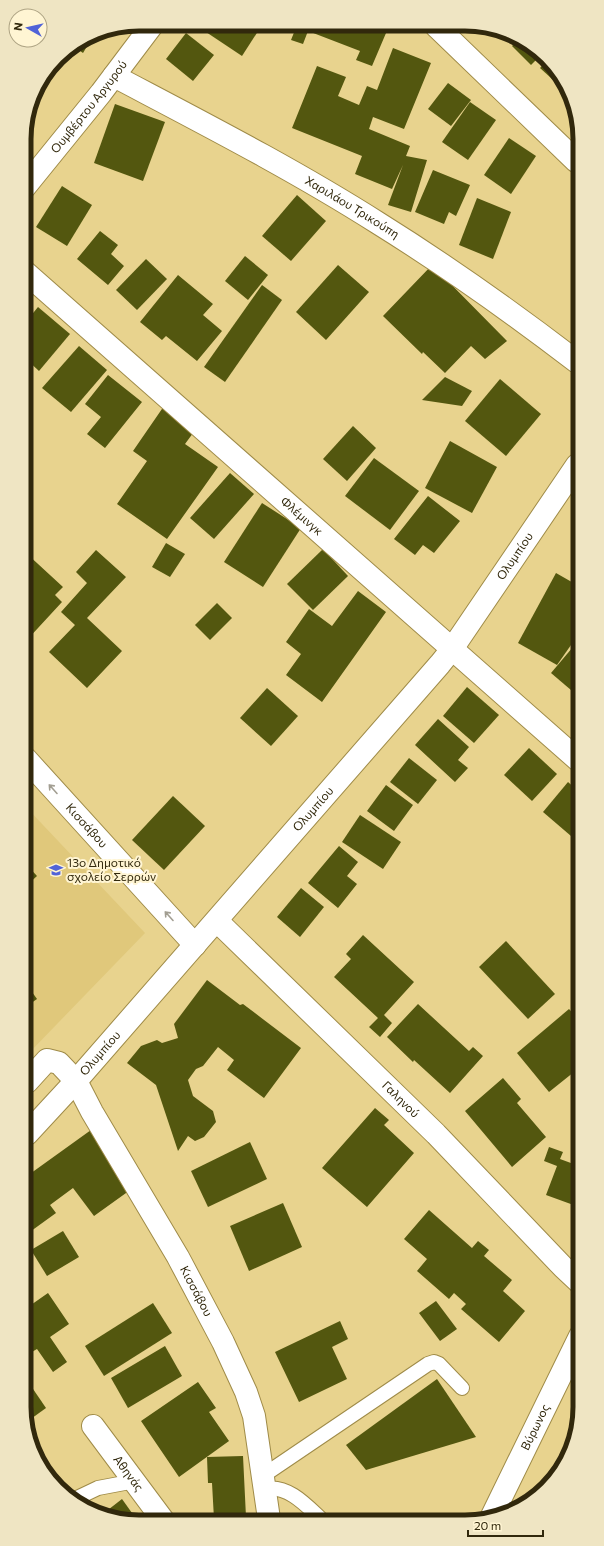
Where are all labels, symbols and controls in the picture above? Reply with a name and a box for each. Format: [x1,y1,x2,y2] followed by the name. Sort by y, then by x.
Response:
[8,8,48,48] north arrow
[11,22,25,32] text: N
[47,57,129,155] street label: Ουμβέρτου Αργυρού
[303,173,402,241] street label: Χαριλάου Τρικούπη
[279,493,326,538] street label: Φλέμινγκ
[493,529,535,582] street label: Ολυμπίου
[289,783,336,834] street label: Ολυμπίου
[48,784,58,794] one-way arrow
[64,800,111,850] street label: Κισσάβου
[67,855,156,883] place label: 13ο Δημοτικό σχολείο Σερρών
[48,862,64,878] school or university icon: 13ο Δημοτικό σχολείο Σερρών
[164,911,173,921] one-way arrow
[76,1027,123,1078] street label: Ολυμπίου
[380,1078,423,1120] street label: Γαληνού
[178,1263,216,1319] street label: Κισσάβου
[517,1401,552,1452] street label: Βύρωνος
[111,1452,147,1494] street label: Αθηνάς
[468,1512,543,1538] scale bar
[474,1518,501,1532] text: 20 m

